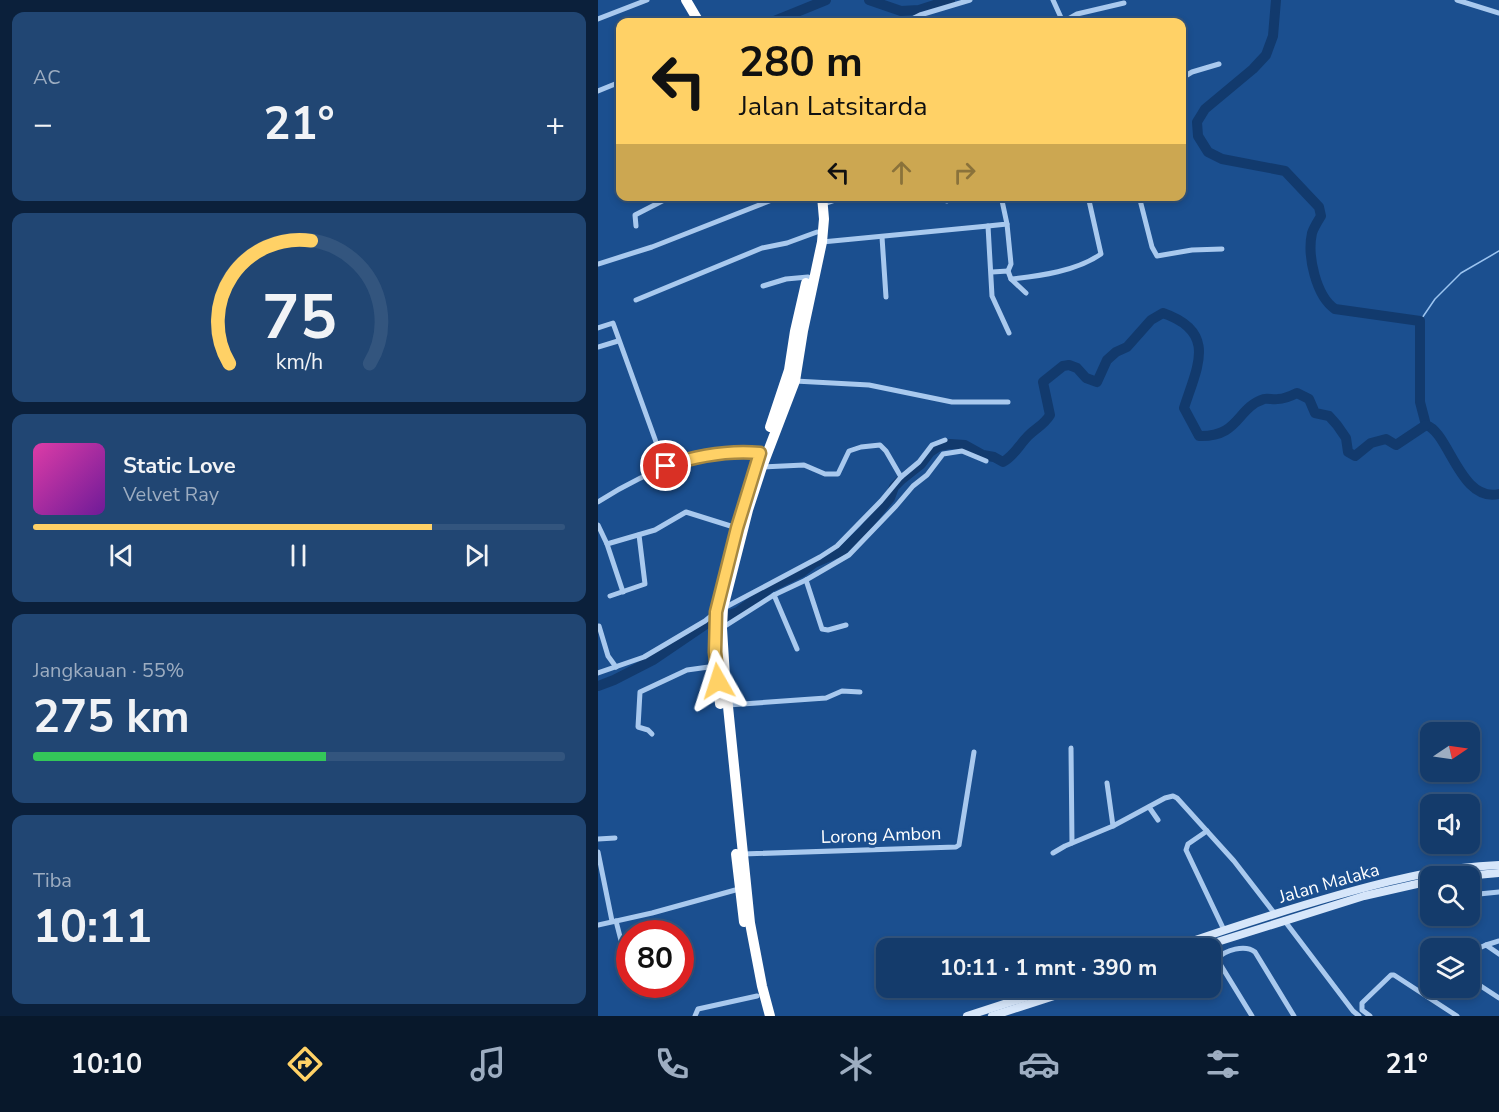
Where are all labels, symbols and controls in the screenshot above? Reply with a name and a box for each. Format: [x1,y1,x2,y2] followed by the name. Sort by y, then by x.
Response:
[739,34,863,91] text: 280 m
[640,42,718,120] icon: left
[33,64,61,91] text: AC
[739,88,928,125] text: Jalan Latsitarda
[263,94,335,155] text: 21°
[33,102,53,147] text: −
[545,102,565,147] text: +
[822,156,855,189] icon: left
[885,156,918,189] icon: ahead
[948,156,981,189] icon: right
[262,275,336,360] text: 75
[275,348,323,378] text: km/h
[640,440,691,491] pin
[649,449,682,482] icon: arrive
[123,451,236,481] text: Static Love
[123,481,219,508] text: Velvet Ray
[105,539,138,572] icon: previous
[282,539,315,572] icon: pause
[460,539,493,572] icon: next
[686,649,750,713] position arrow
[33,657,184,684] text: Jangkauan · 55%
[33,687,190,748] text: 275 km
[1420,722,1480,782] north arrow
[1420,722,1480,998] map controls
[1420,794,1480,854] button: sound
[820,821,942,849] street label: Lorong Ambon
[1275,857,1382,909] street label: Jalan Malaka
[1420,866,1480,926] button: search
[33,867,72,894] text: Tiba
[33,897,152,958] text: 10:11
[616,920,694,998] speed limit sign: 80
[1420,938,1480,998] button: layers
[940,953,1157,983] text: 10:11 · 1 mnt · 390 m
[284,1043,326,1085] icon: directions
[467,1043,509,1085] icon: music
[651,1043,693,1085] icon: phone
[835,1043,877,1085] icon: climate
[1018,1043,1060,1085] icon: car
[1202,1043,1244,1085] icon: filters
[71,1046,142,1083] text: 10:10
[1385,1046,1428,1083] text: 21°

